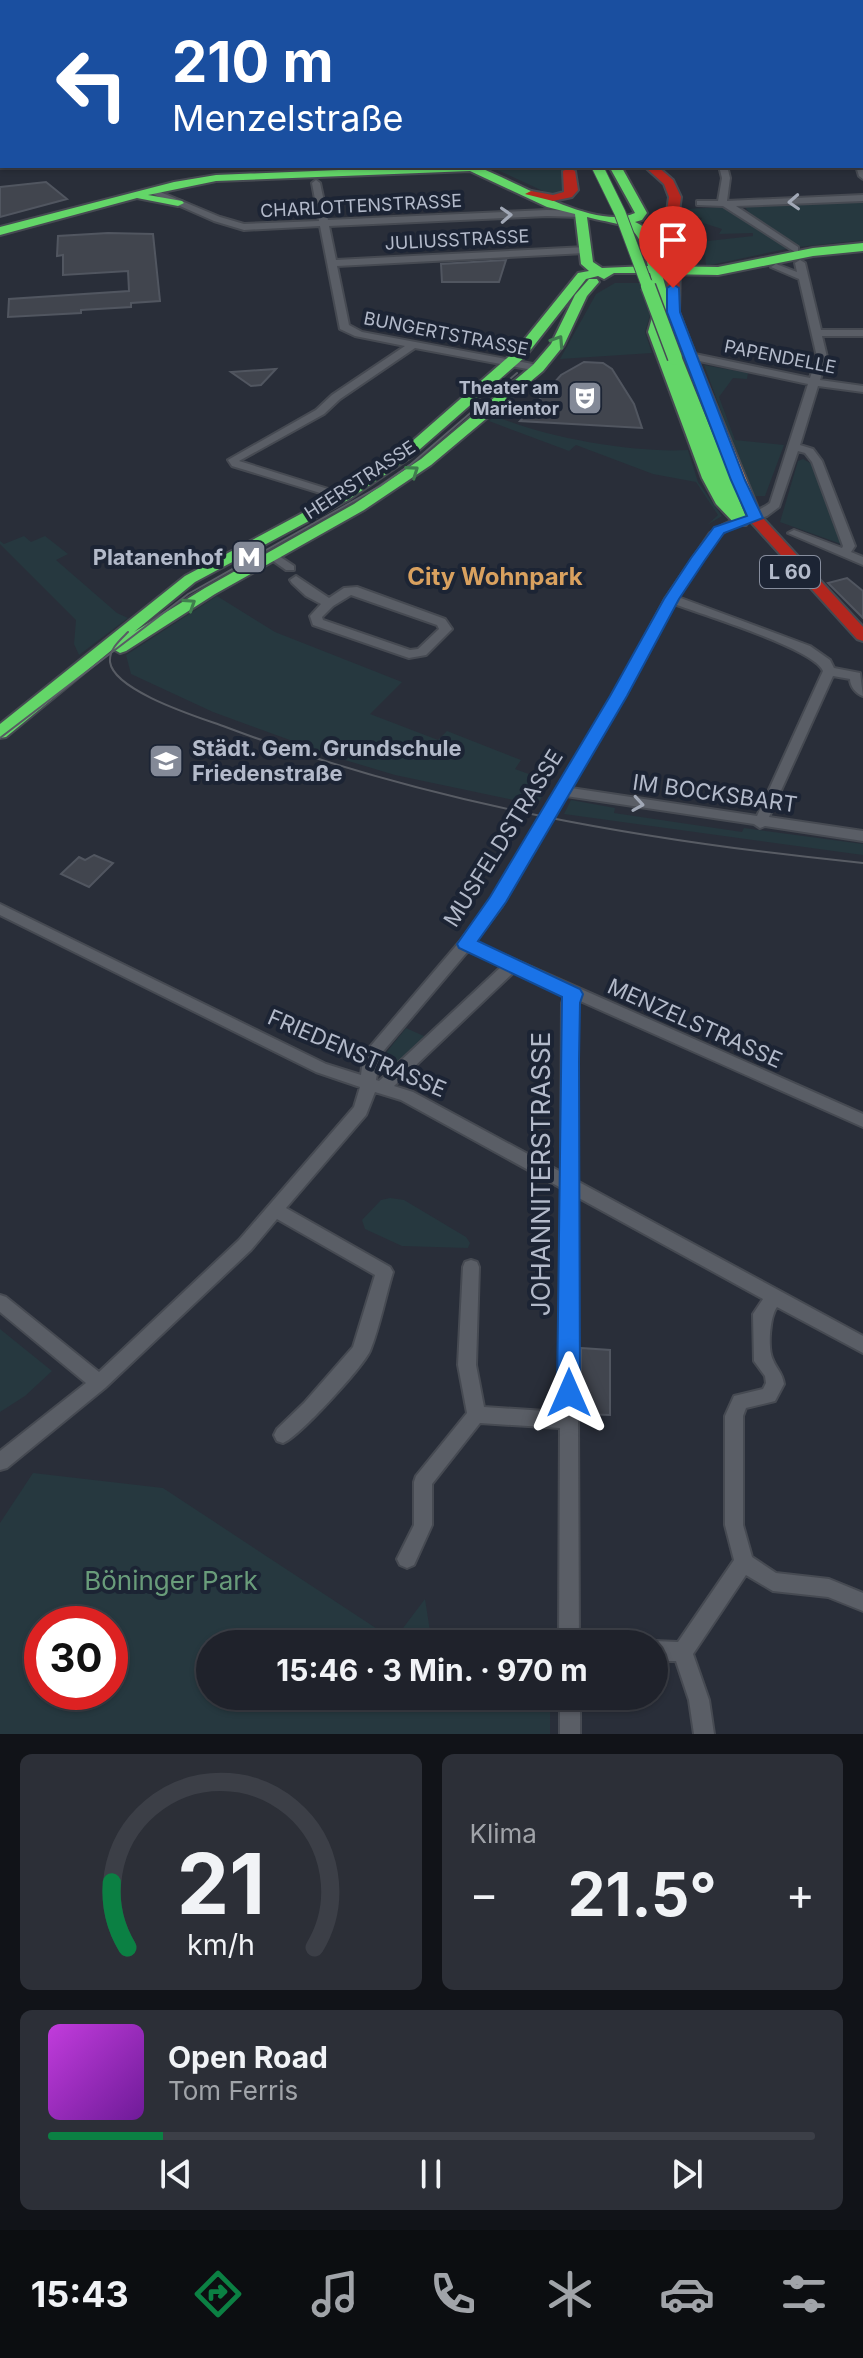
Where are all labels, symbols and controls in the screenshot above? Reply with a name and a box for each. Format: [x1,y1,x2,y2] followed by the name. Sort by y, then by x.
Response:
[172,28,334,96] text: 210 m
[40,32,144,136] icon: left
[172,96,404,140] text: Menzelstraße
[259,190,462,221] street label: CHARLOTTENSTRASSE
[787,193,800,210] one-way arrow
[500,206,513,223] one-way arrow
[639,206,707,288] pin
[651,218,695,262] icon: arrive
[384,225,530,254] street label: JULIUSSTRASSE
[362,307,530,360] street label: BUNGERTSTRASSE
[722,335,838,378] street label: PAPENDELLE
[548,336,563,350] one-way arrow
[459,377,559,419] place label: Theater am Marientor
[566,379,604,417] theatre icon: Theater am Marientor
[300,436,419,523] street label: HEERSTRASSE
[405,466,419,481] one-way arrow
[230,538,268,576] metro station icon: Platanenhof
[93,544,223,570] place label: Platanenhof
[760,556,820,588] road number: L 60
[407,562,583,591] district label: City Wohnpark
[181,598,196,613] one-way arrow
[192,735,462,786] place label: Städt. Gem. Grundschule Friedenstraße
[147,742,185,780] school or university icon: Städt. Gem. Grundschule Friedenstraße
[438,745,568,931] street label: MUSFELDSTRASSE
[631,769,799,817] street label: IM BOCKSBART
[631,795,645,812] one-way arrow
[604,973,786,1073] street label: MENZELSTRASSE
[264,1004,450,1102] street label: FRIEDENSTRASSE
[525,1032,556,1316] street label: JOHANNITERSTRASSE
[527,1351,611,1435] position arrow
[84,1565,258,1596] park label: Böninger Park
[24,1606,128,1710] speed limit sign: 30
[276,1652,588,1688] text: 15:46 · 3 Min. · 970 m
[470,1818,537,1849] text: Klima
[177,1833,265,1934] text: 21
[568,1858,717,1930] text: 21.5°
[470,1867,499,1921] text: −
[786,1867,815,1921] text: +
[187,1927,255,1962] text: km/h
[168,2039,328,2075] text: Open Road
[168,2075,298,2106] text: Tom Ferris
[154,2152,198,2196] icon: previous
[409,2152,453,2196] icon: pause
[665,2152,709,2196] icon: next
[190,2266,246,2322] icon: directions
[307,2266,363,2322] icon: music
[425,2266,481,2322] icon: phone
[542,2266,598,2322] icon: climate
[659,2266,715,2322] icon: car
[776,2266,832,2322] icon: filters
[31,2272,129,2316] text: 15:43

